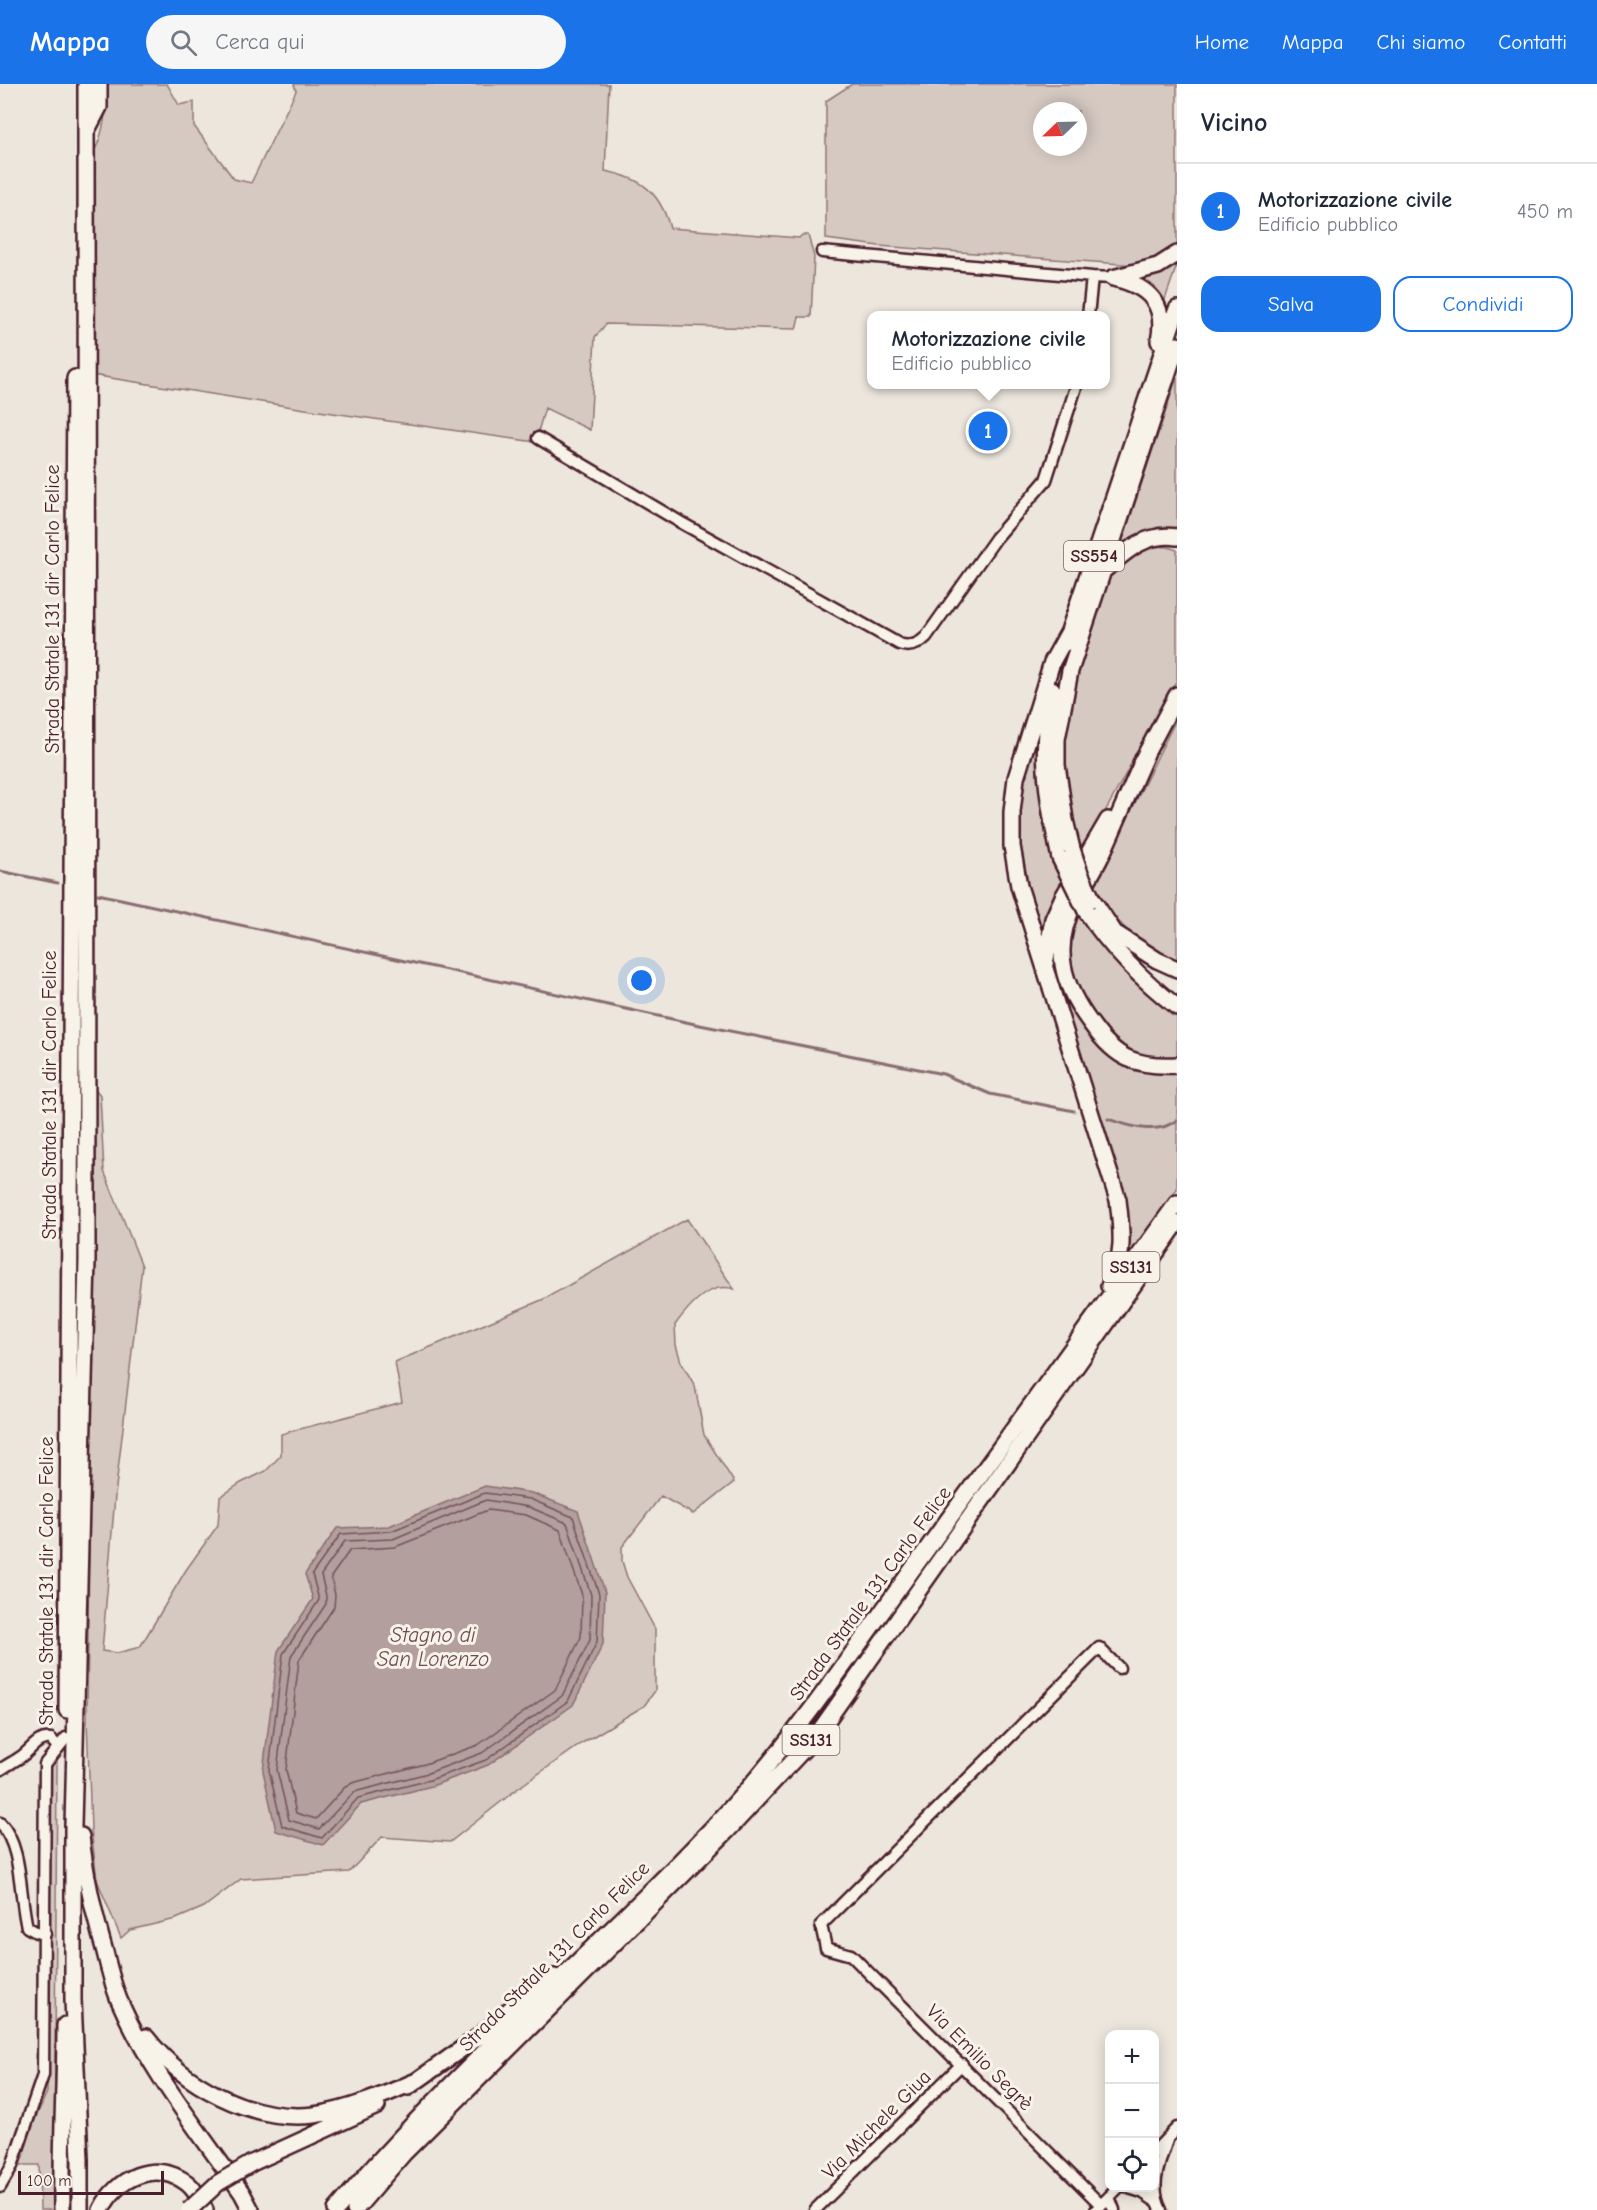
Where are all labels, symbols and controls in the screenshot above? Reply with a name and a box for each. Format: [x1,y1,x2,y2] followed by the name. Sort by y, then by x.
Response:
[146,15,566,69] search box
[30,26,110,58] text: Mappa
[167,26,200,59] icon: search
[215,29,305,55] text: Cerca qui
[1195,30,1249,54] text: Home
[1282,30,1344,54] text: Mappa
[1377,30,1465,54] text: Chi siamo
[1498,30,1567,54] text: Contatti
[1033,102,1087,156] north arrow
[1201,108,1267,138] text: Vicino
[1258,187,1452,213] text: Motorizzazione civile
[1217,200,1224,223] text: 1
[1517,200,1573,223] text: 450 m
[1258,213,1398,236] text: Edificio pubblico
[1201,276,1381,332] button: Salva
[1393,276,1573,332] button: Condividi
[867,311,1110,389] popup
[891,326,1086,352] text: Motorizzazione civile
[891,352,1032,375] text: Edificio pubblico
[968,408,1008,454] pin: 1
[41,465,64,753] street label: Strada Statale 131 dir Carlo Felice
[1064,541,1124,571] road number: SS554
[38,951,61,1239] street label: Strada Statale 131 dir Carlo Felice
[627,966,656,995] your location
[1102,1252,1160,1282] road number: SS131
[35,1437,58,1725] street label: Strada Statale 131 dir Carlo Felice
[785,1482,956,1705] street label: Strada Statale 131 Carlo Felice
[377,1623,489,1671] water label: Stagno di San Lorenzo
[782,1725,840,1755] road number: SS131
[455,1857,654,2056] street label: Strada Statale 131 Carlo Felice
[922,2000,1037,2115] street label: Via Emilio Segrè
[1105,2030,1159,2192] map controls
[1105,2030,1159,2084] button: +
[817,2065,936,2184] street label: Via Michele Giua
[1105,2084,1159,2138] button: −
[1105,2138,1159,2192] button: locate
[18,2168,164,2196] scale bar
[27,2172,71,2190] text: 100 m

